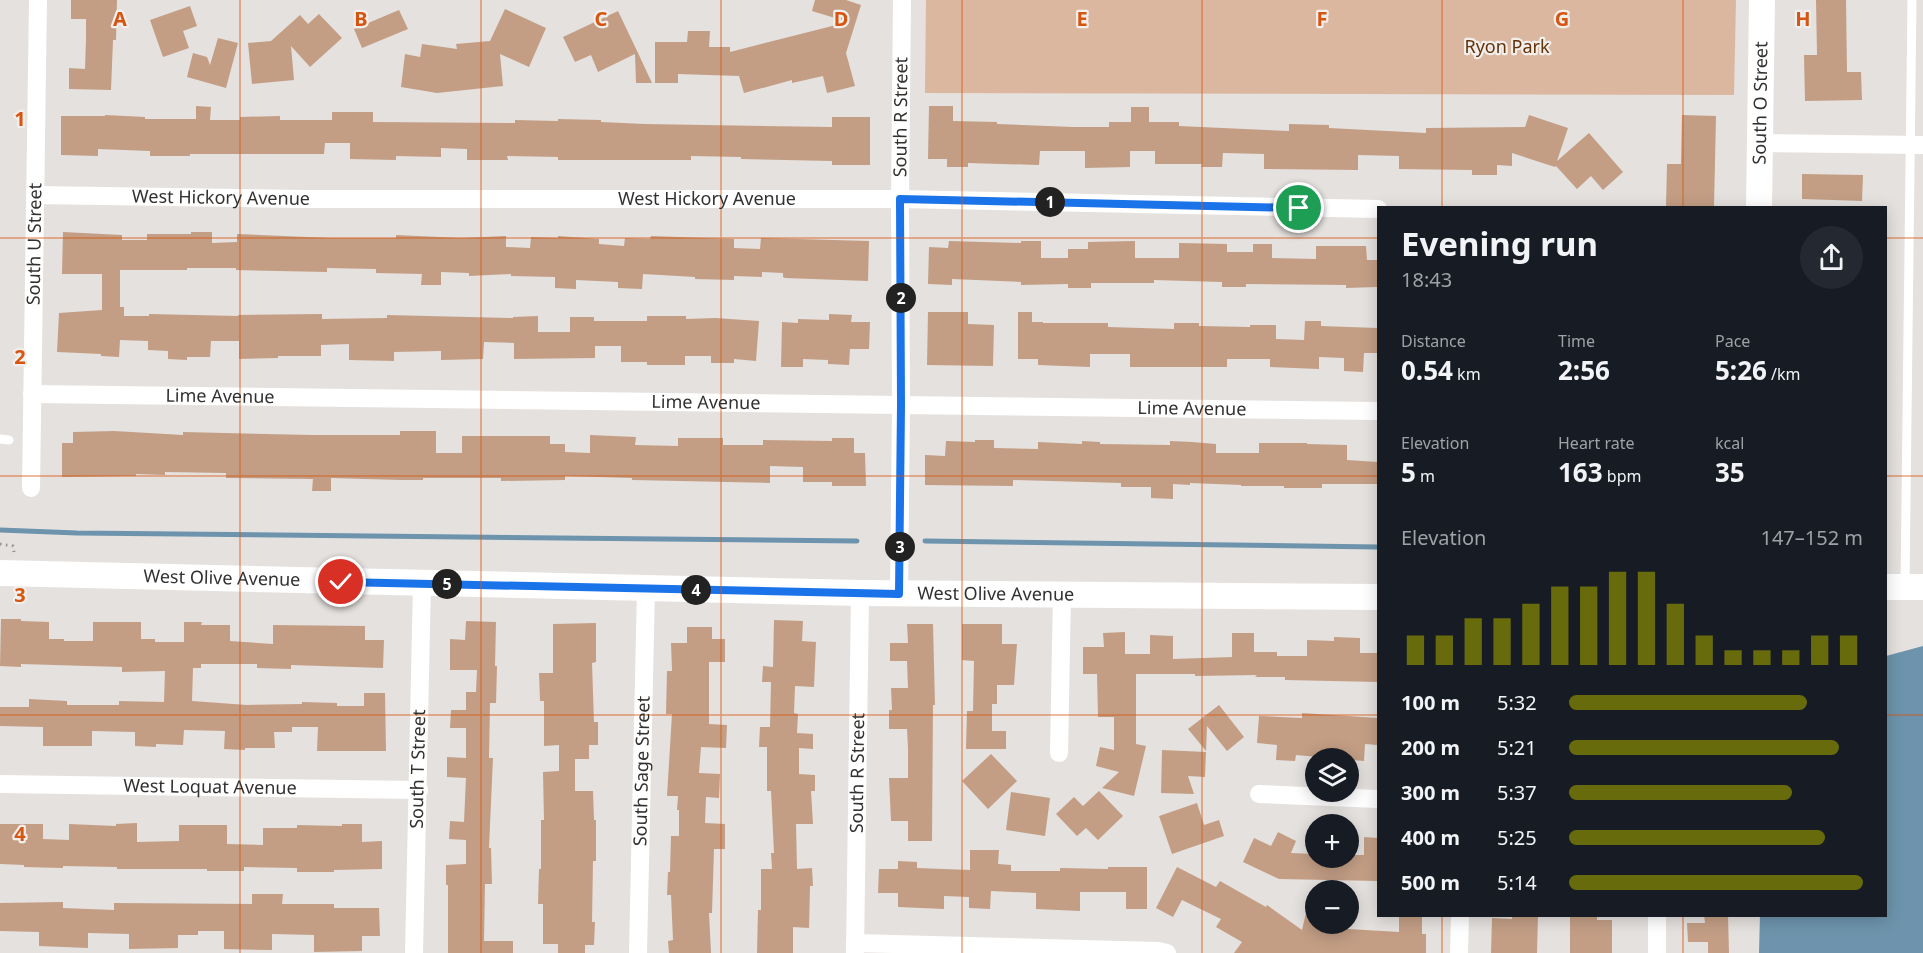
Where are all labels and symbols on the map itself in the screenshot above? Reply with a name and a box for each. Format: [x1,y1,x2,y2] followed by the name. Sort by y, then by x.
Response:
[113,5,127,32] text: A
[354,5,368,32] text: B
[595,5,608,32] text: C
[834,5,848,32] text: D
[1076,5,1088,32] text: E
[1317,5,1327,32] text: F
[1555,5,1569,32] text: G
[1795,5,1811,32] text: H
[1464,34,1550,58] park label: Ryon Park
[1747,41,1772,165] street label: South O Street
[887,56,912,177] street label: South R Street
[14,105,26,132] text: 1
[21,182,46,305] street label: South U Street
[1273,182,1324,233] pin
[132,183,310,210] street label: West Hickory Avenue
[618,186,796,210] street label: West Hickory Avenue
[1035,187,1065,217] pin: 1
[886,283,916,313] pin: 2
[14,343,26,370] text: 2
[165,383,275,408] street label: Lime Avenue
[651,389,761,414] street label: Lime Avenue
[1137,395,1247,420] street label: Lime Avenue
[885,532,915,562] pin: 3
[315,556,366,607] pin
[143,563,301,591] street label: West Olive Avenue
[432,569,462,599] pin: 5
[681,575,711,605] pin: 4
[917,580,1074,606] street label: West Olive Avenue
[14,581,26,608] text: 3
[627,695,655,846] street label: South Sage Street
[404,709,430,829] street label: South T Street
[844,712,869,833] street label: South R Street
[123,773,297,799] street label: West Loquat Avenue
[14,820,26,847] text: 4

